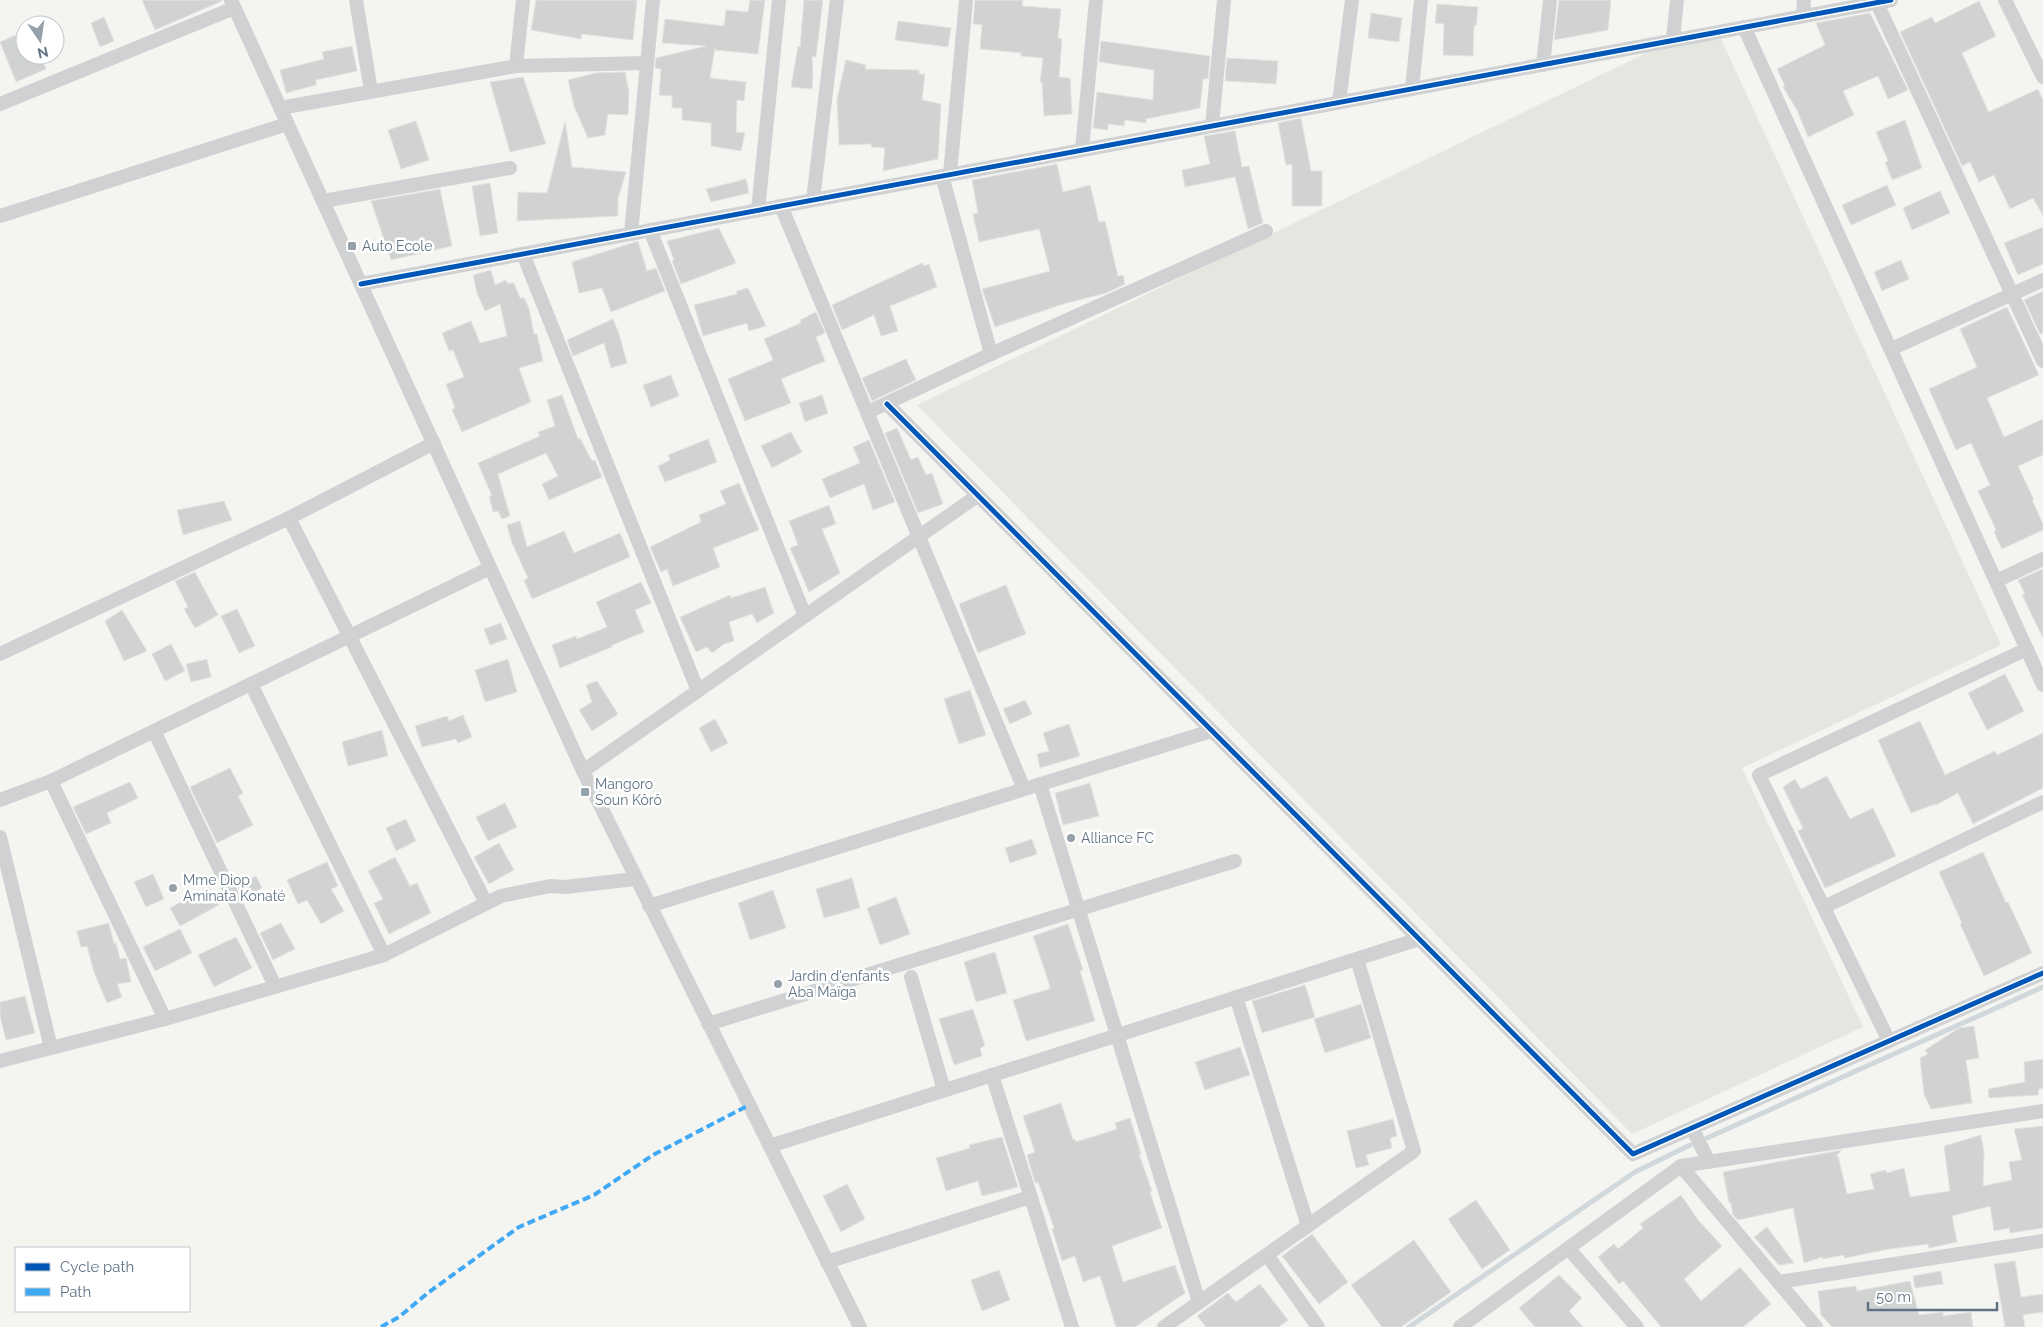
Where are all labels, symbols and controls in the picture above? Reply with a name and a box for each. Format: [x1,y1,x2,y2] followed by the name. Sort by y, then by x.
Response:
[15,15,65,65] north arrow
[36,44,50,62] text: N
[362,238,432,254] place label: Auto Ecole
[346,240,358,252] marker: Auto Ecole
[595,776,662,808] place label: Mangoro Soun Kôrô
[579,786,591,798] marker: Mangoro Soun Kôrô
[1081,830,1154,846] place label: Alliance FC
[1065,832,1077,844] marker: Alliance FC
[183,872,285,904] place label: Mme Diop Aminata Konaté
[167,882,179,894] marker: Mme Diop Aminata Konaté
[788,968,890,1000] place label: Jardin d'enfants Aba Maïga
[772,978,784,990] marker: Jardin d'enfants Aba Maïga
[15,1247,190,1312] legend
[60,1258,134,1276] text: Cycle path
[1868,1280,1997,1312] scale bar
[60,1283,91,1301] text: Path
[1876,1288,1911,1306] text: 50 m

